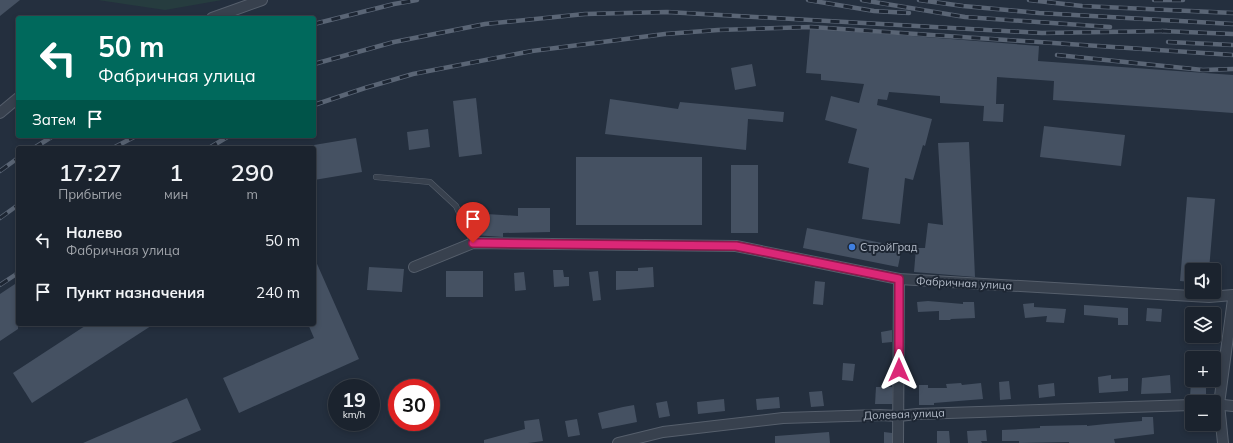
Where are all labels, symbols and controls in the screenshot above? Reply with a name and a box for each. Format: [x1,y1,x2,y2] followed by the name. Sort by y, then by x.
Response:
[98,29,164,64] text: 50 m
[32,32,84,84] icon: left
[98,64,256,87] text: Фабричная улица
[84,108,106,130] icon: arrive
[32,110,76,129] text: Затем
[58,157,122,187] text: 17:27
[169,157,183,187] text: 1
[231,157,274,187] text: 290
[58,186,122,202] text: Прибытие
[164,186,188,202] text: мин
[246,186,258,202] text: m
[456,202,490,243] pin
[462,208,484,230] icon: arrive
[66,223,122,242] text: Налево
[32,229,54,251] icon: left
[265,231,300,250] text: 50 m
[860,240,918,254] place label: СтройГрад
[66,242,180,258] text: Фабричная улица
[847,242,857,252] marker: СтройГрад
[1185,263,1221,431] map controls
[1185,263,1221,299] button: sound
[916,273,1012,293] street label: Фабричная улица
[32,281,54,303] icon: arrive
[66,283,205,302] text: Пункт назначения
[256,283,300,302] text: 240 m
[1185,307,1221,343] button: layers
[878,349,920,391] position arrow
[1185,351,1221,387] button: +
[388,379,440,431] speed limit sign: 30
[342,387,366,412] text: 19
[1185,395,1221,431] button: −
[863,406,945,422] street label: Долевая улица
[343,408,365,421] text: km/h

